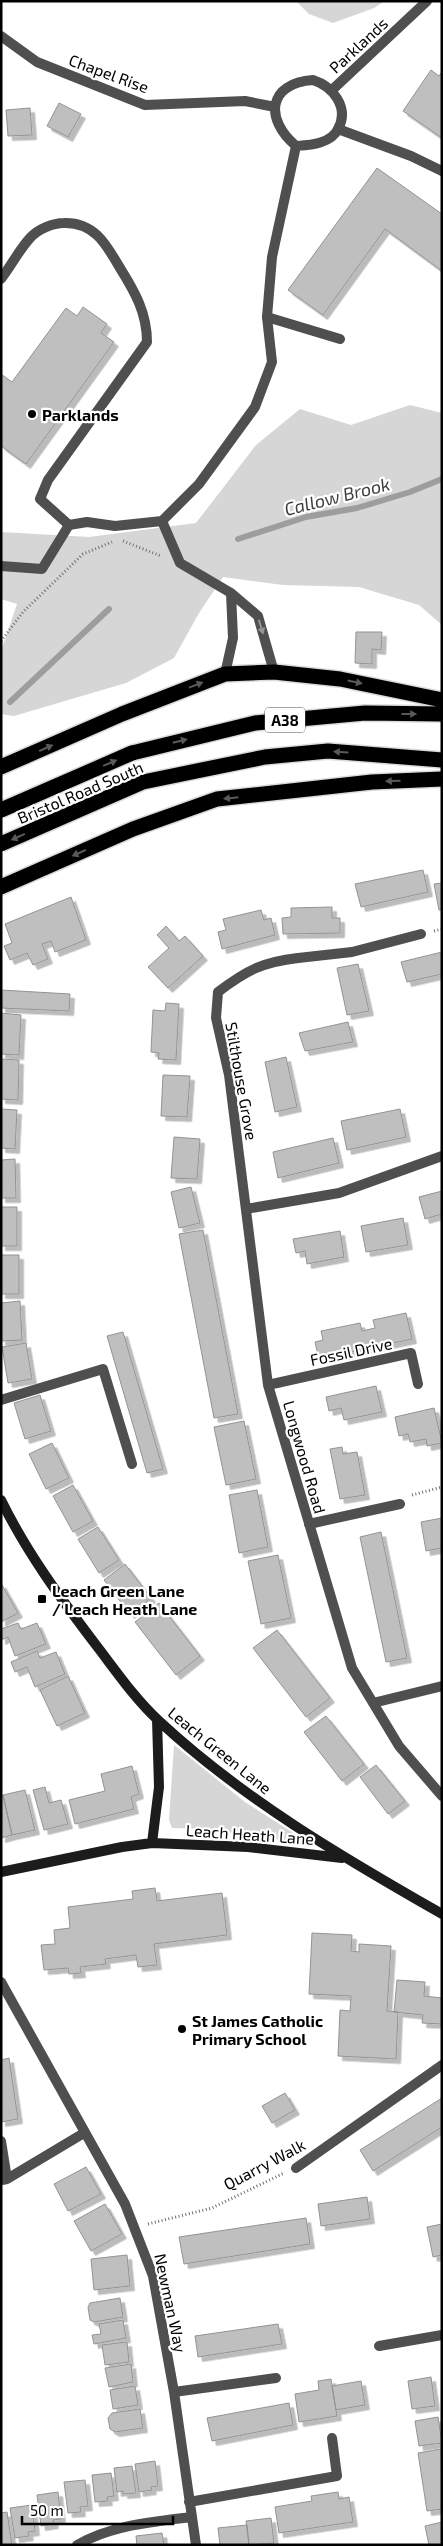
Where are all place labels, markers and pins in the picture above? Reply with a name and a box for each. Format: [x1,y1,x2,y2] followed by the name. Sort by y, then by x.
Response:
[42,405,119,424] place label: Parklands
[26,408,38,420] marker: Parklands
[52,1581,197,1618] place label: Leach Green Lane / Leach Heath Lane
[36,1593,48,1605] marker: Leach Green Lane / Leach Heath Lane
[192,2011,323,2049] place label: St James Catholic Primary School
[176,2023,188,2035] marker: St James Catholic Primary School

